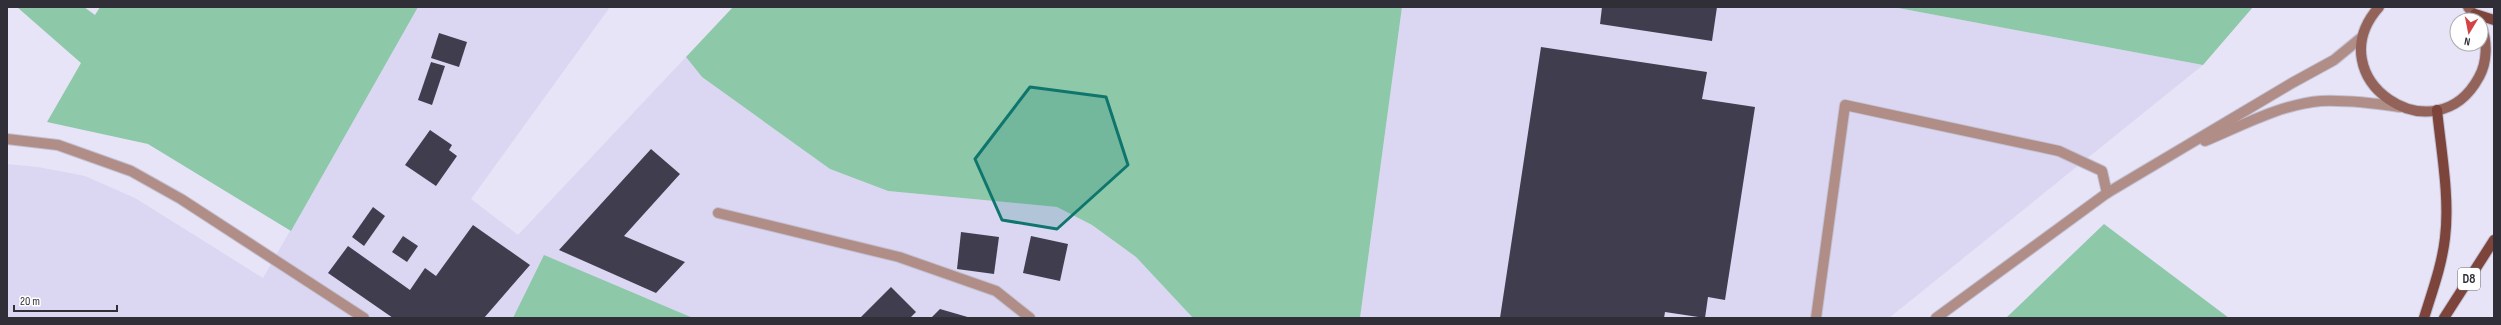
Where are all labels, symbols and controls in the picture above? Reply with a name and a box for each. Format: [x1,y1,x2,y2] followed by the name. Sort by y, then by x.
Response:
[2449,12,2489,52] north arrow
[2463,34,2471,48] text: N
[2458,268,2480,290] road number: D8
[14,287,117,313] scale bar
[20,294,40,309] text: 20 m

